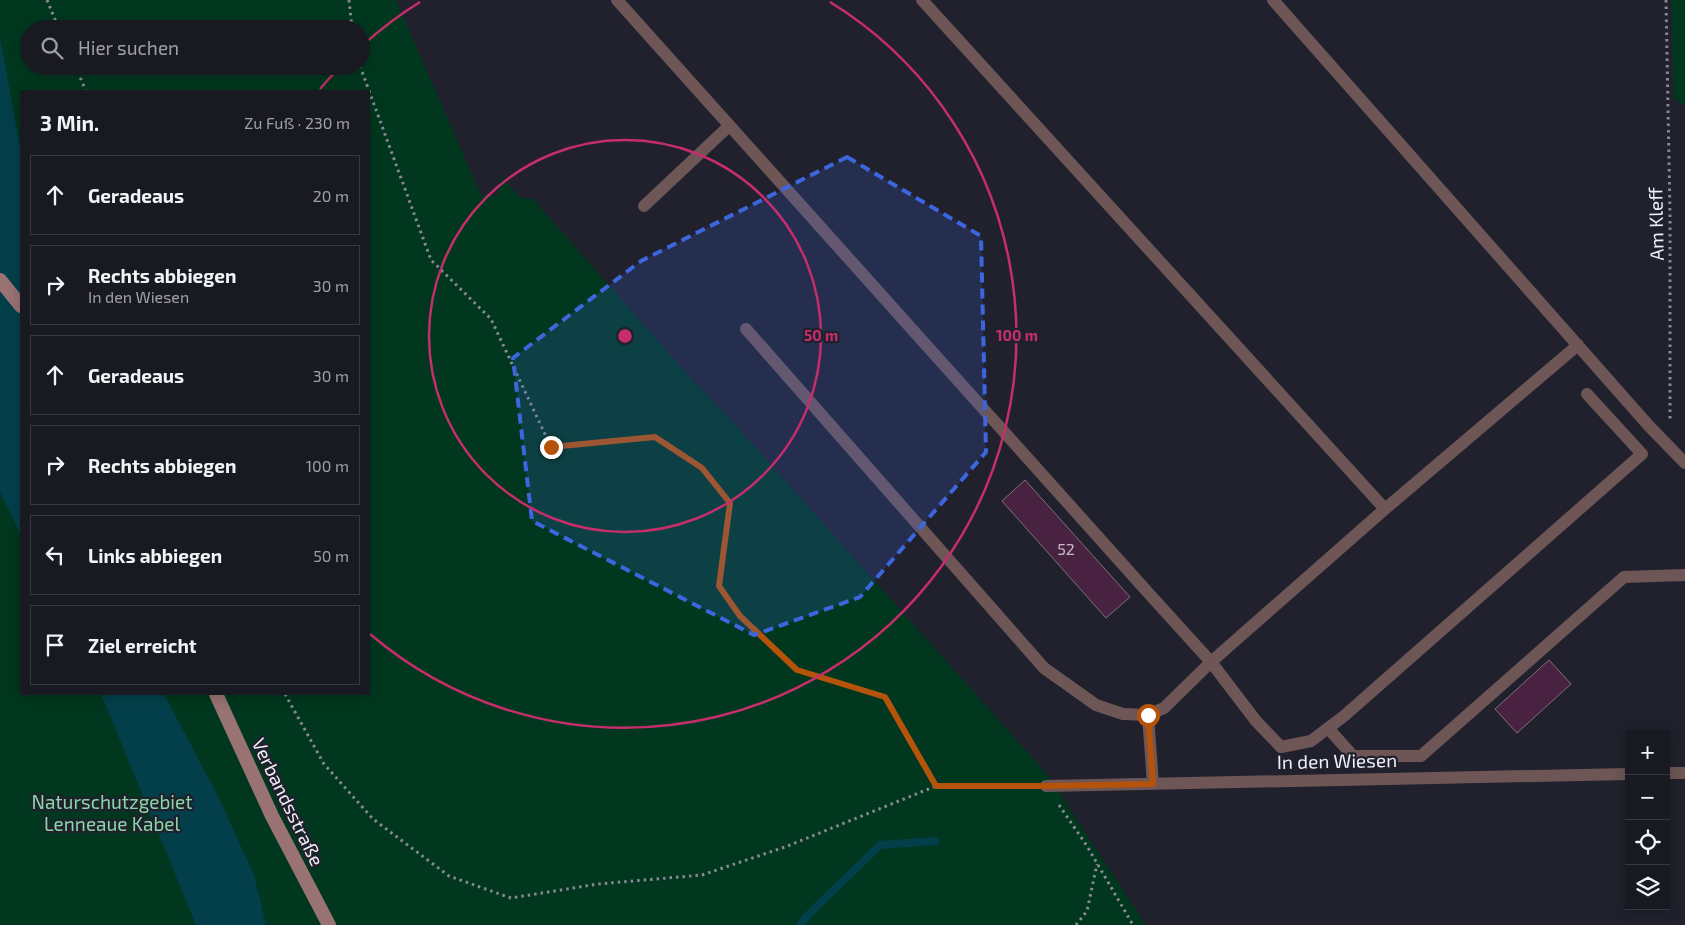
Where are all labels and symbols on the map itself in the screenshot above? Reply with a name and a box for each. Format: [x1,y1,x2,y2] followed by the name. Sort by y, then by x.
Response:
[1643,187,1668,261] street label: Am Kleff
[804,326,838,344] text: 50 m
[996,326,1038,344] text: 100 m
[616,327,634,345] centre of rings
[540,436,563,459] route end
[1057,539,1075,558] house number: 52
[1137,704,1160,727] route start
[248,734,329,870] street label: Verbandsstraße
[1277,748,1397,773] street label: In den Wiesen
[32,790,192,835] park label: Naturschutzgebiet Lenneaue Kabel

